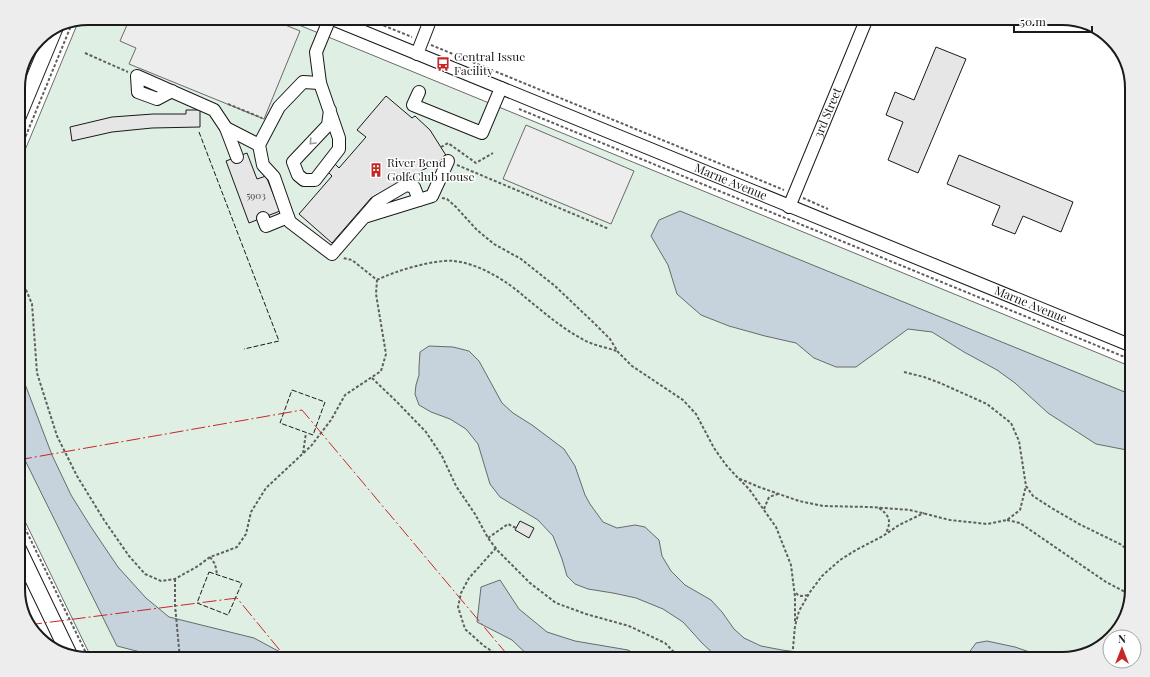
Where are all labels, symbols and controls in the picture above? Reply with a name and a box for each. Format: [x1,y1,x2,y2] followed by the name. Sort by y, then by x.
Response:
[1014,8,1092,34] scale bar
[1020,13,1046,29] text: 50 m
[454,48,525,78] place label: Central Issue Facility
[435,56,451,72] bus stop icon: Central Issue Facility
[810,84,845,140] street label: 3rd Street
[309,137,317,145] one-way arrow
[387,154,475,184] place label: River Bend Golf Club House
[692,159,770,203] street label: Marne Avenue
[368,162,384,178] building icon: River Bend Golf Club House
[246,188,266,202] house number: 5903
[992,282,1070,326] street label: Marne Avenue
[1102,629,1142,669] north arrow
[1118,631,1126,646] text: N

